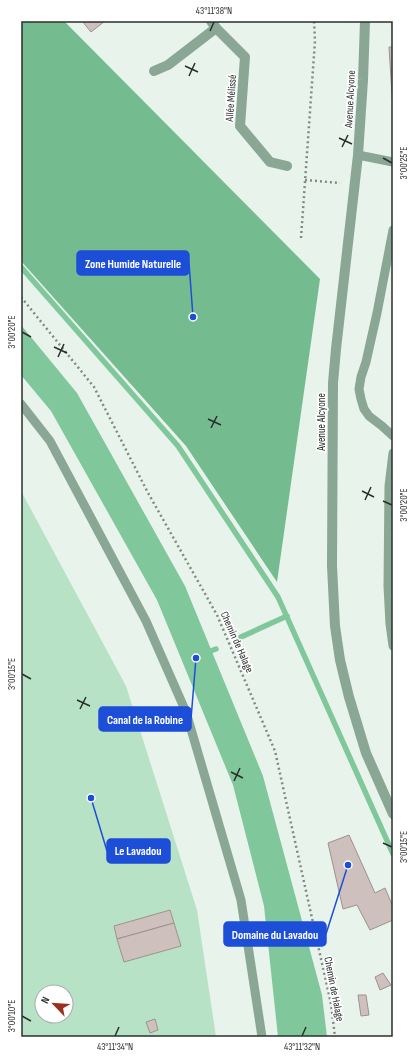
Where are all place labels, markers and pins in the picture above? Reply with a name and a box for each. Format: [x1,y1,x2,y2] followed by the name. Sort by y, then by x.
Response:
[77,251,189,275] callout: Zone Humide Naturelle
[99,707,191,731] callout: Canal de la Robine
[107,839,170,863] callout: Le Lavadou
[224,922,326,946] callout: Domaine du Lavadou

